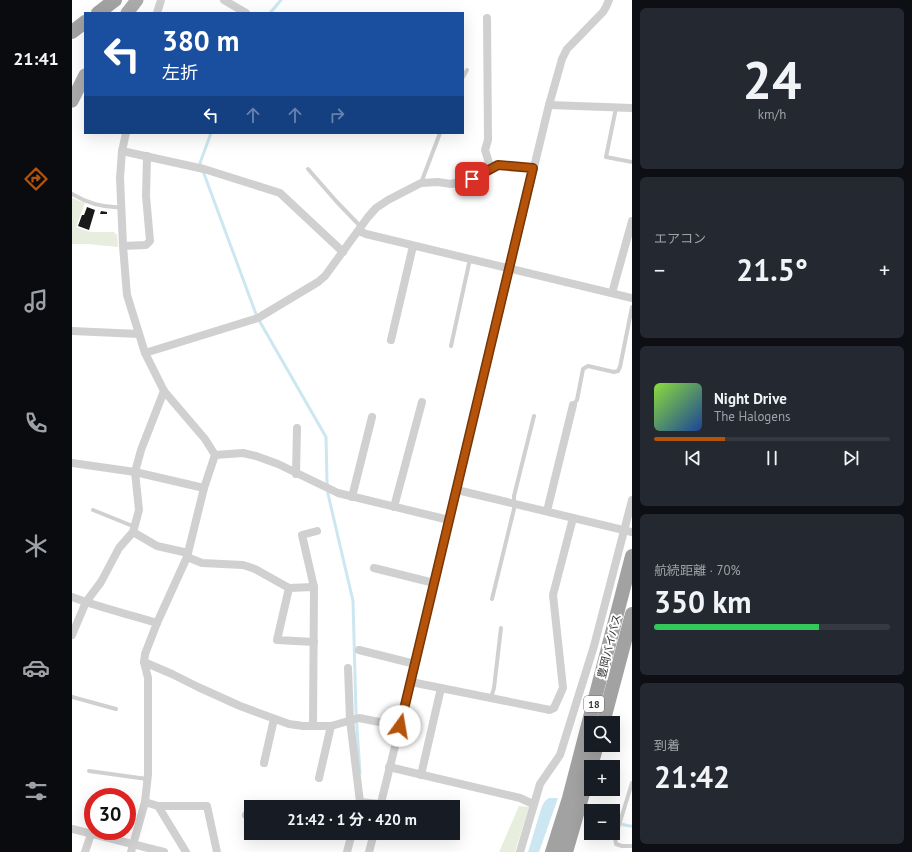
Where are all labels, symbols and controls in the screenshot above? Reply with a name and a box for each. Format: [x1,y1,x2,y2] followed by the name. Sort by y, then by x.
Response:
[162,22,239,59] text: 380 m
[96,28,148,80] icon: left
[743,46,801,113] text: 24
[13,47,59,70] text: 21:41
[162,61,198,84] text: 左折
[200,104,222,126] icon: left
[242,104,264,126] icon: ahead
[284,104,306,126] icon: ahead
[326,104,348,126] icon: right
[758,106,786,123] text: km/h
[455,162,489,196] pin
[22,165,50,193] icon: directions
[461,168,483,190] icon: arrive
[654,230,706,247] text: エアコン
[736,250,808,289] text: 21.5°
[654,256,665,284] text: −
[879,256,890,284] text: +
[22,287,50,315] icon: music
[714,389,787,408] text: Night Drive
[714,408,791,425] text: The Halogens
[22,409,50,437] icon: phone
[682,447,704,469] icon: previous
[761,447,783,469] icon: pause
[840,447,862,469] icon: next
[22,532,50,560] icon: climate
[654,562,741,579] text: 航続距離 · 70%
[654,582,752,621] text: 350 km
[594,612,624,680] street label: 豊岡バイパス
[22,654,50,682] icon: car
[584,696,604,712] road number: 18
[379,705,421,747] position arrow
[584,716,620,840] map controls
[584,716,620,752] button: search
[654,737,680,754] text: 到着
[654,757,730,796] text: 21:42
[584,760,620,796] button: +
[22,777,50,805] icon: filters
[84,788,136,840] speed limit sign: 30
[584,804,620,840] button: −
[287,810,417,829] text: 21:42 · 1 分 · 420 m

